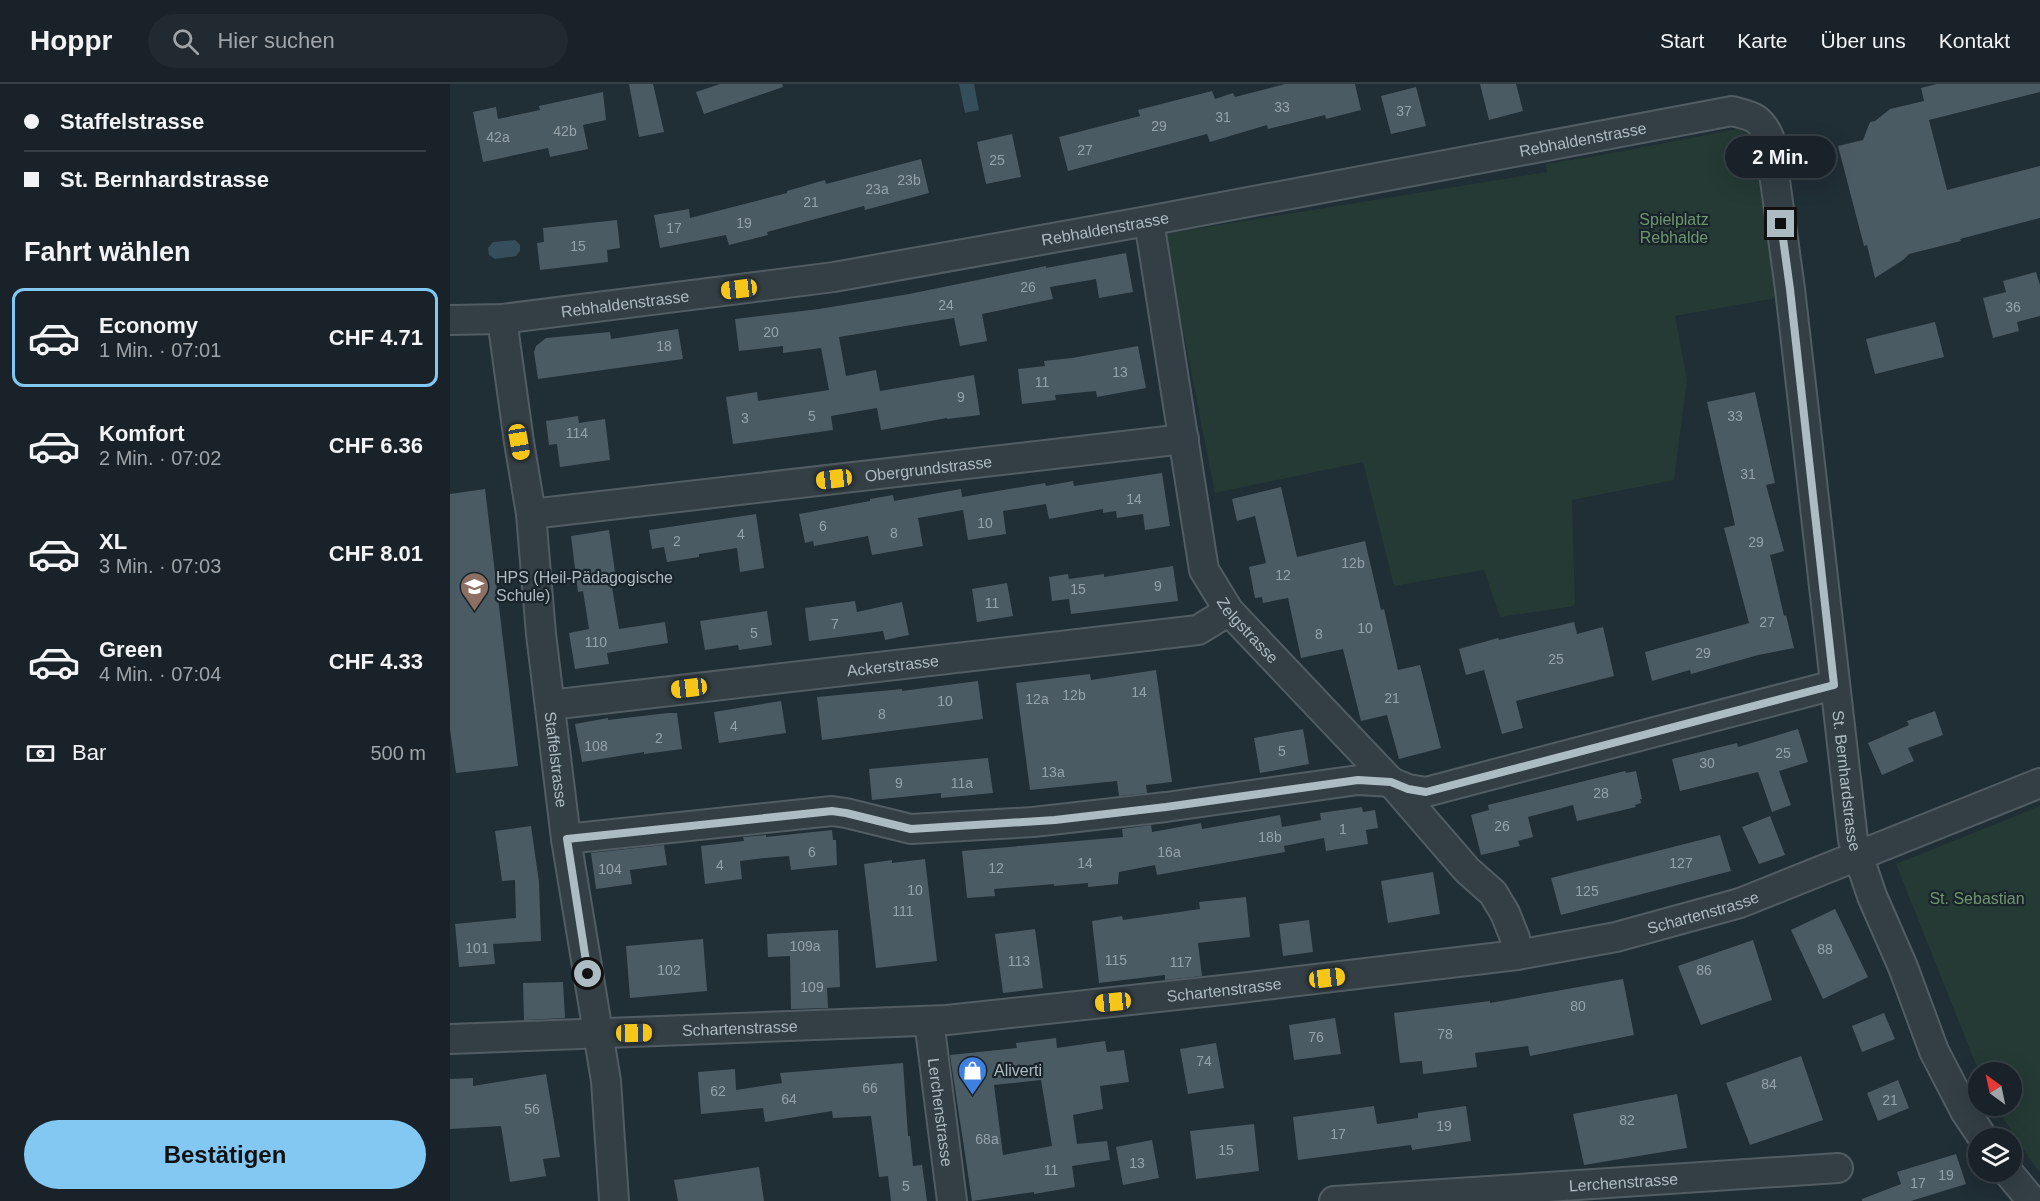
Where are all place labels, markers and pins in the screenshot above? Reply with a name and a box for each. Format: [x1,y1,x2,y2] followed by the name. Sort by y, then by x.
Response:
[496,569,673,604] place label: HPS (Heil-Pädagogische Schule)
[459,570,491,612] school or university icon: HPS (Heil-Pädagogische Schule)
[957,1054,989,1096] shop icon: Aliverti
[994,1062,1042,1079] place label: Aliverti

